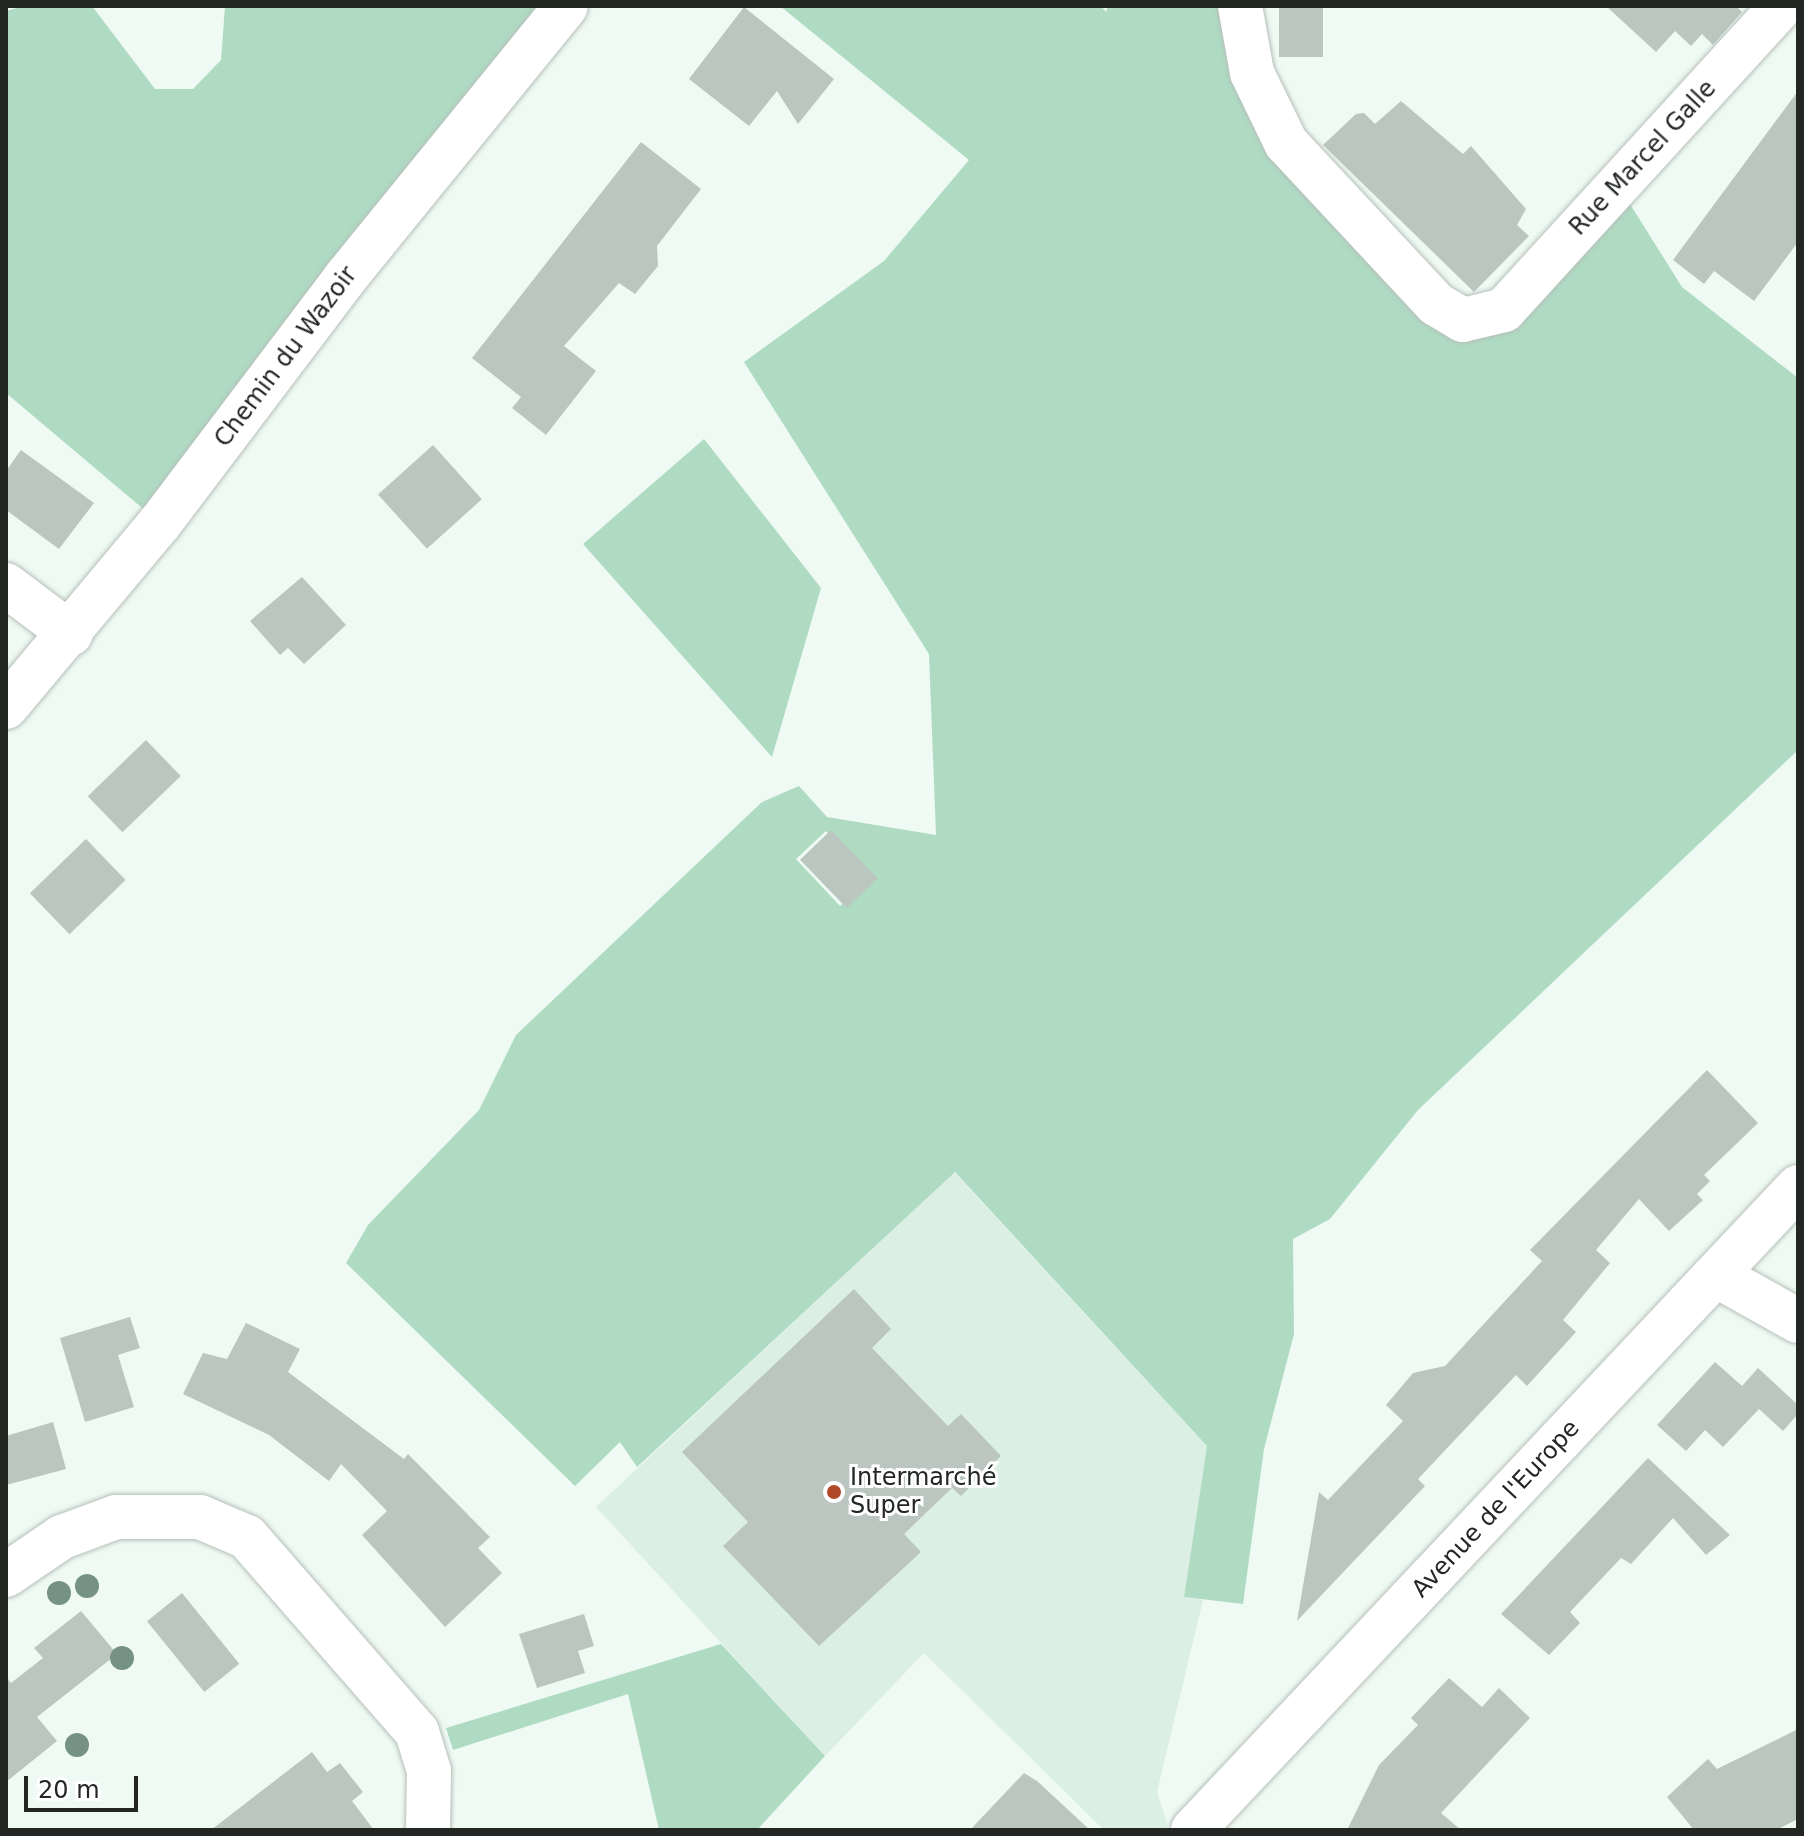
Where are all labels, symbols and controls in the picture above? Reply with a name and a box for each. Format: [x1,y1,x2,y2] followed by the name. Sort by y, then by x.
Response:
[1564,74,1722,242] street label: Rue Marcel Galle
[209,261,363,453] street label: Chemin du Wazoir
[1406,1414,1586,1604] street label: Avenue de l'Europe
[850,1464,997,1520] place label: Intermarché Super
[825,1483,843,1501] marker: Intermarché Super
[28,1760,142,1810] scale bar
[38,1776,100,1804] text: 20 m

